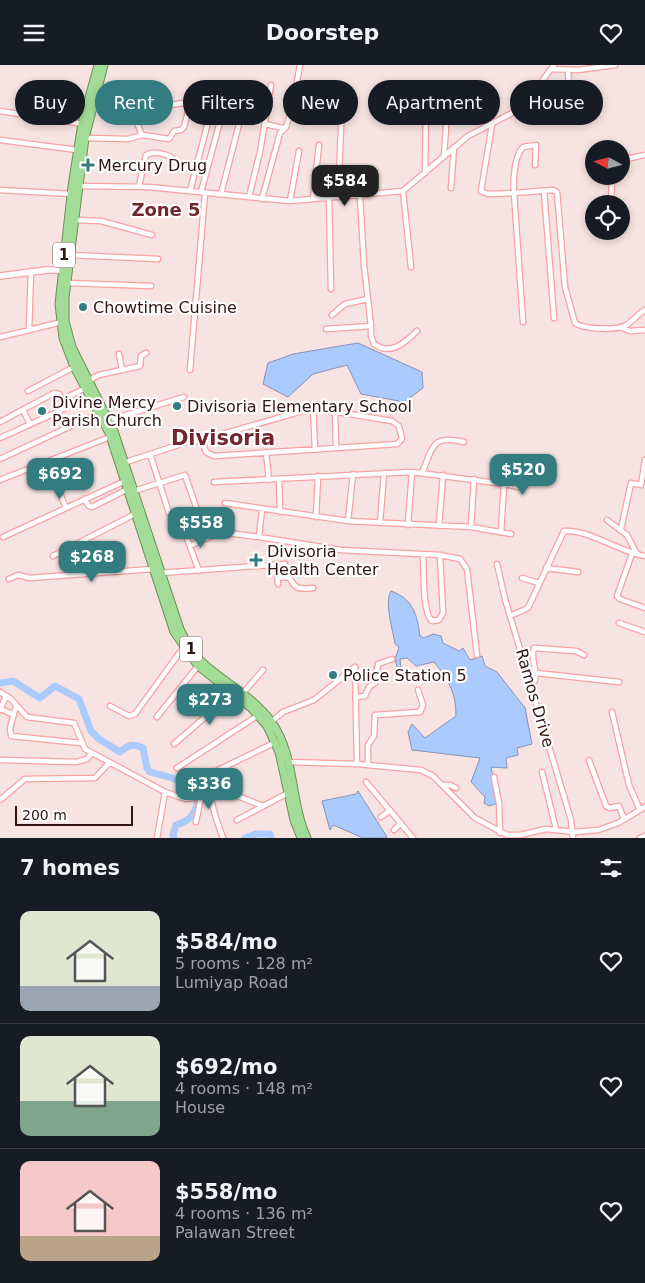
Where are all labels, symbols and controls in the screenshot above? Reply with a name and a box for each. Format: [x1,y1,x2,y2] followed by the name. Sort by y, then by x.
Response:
[20,19,48,47] icon: menu
[597,19,625,47] icon: heart
[266,20,379,45] text: Doorstep
[15,80,85,125] chip: Buy
[95,80,173,125] chip: Rent
[183,80,273,125] chip: Filters
[283,80,358,125] chip: New
[368,80,500,125] chip: Apartment
[510,80,603,125] chip: House
[585,140,630,185] north arrow
[585,140,630,240] map controls
[98,156,207,175] place label: Mercury Drug
[82,159,94,171] marker: Mercury Drug
[315,165,375,207] pin: $584
[323,171,367,190] text: $584
[585,195,630,240] button: locate
[131,199,201,220] district label: Zone 5
[53,243,75,267] road number: 1
[93,298,237,317] place label: Chowtime Cuisine
[77,301,89,313] marker: Chowtime Cuisine
[52,393,162,430] place label: Divine Mercy Parish Church
[187,397,412,416] place label: Divisoria Elementary School
[171,400,183,412] marker: Divisoria Elementary School
[36,405,48,417] marker: Divine Mercy Parish Church
[171,426,275,450] district label: Divisoria
[493,453,553,496] pin: $520
[30,457,90,500] pin: $692
[501,460,545,479] text: $520
[38,464,82,483] text: $692
[171,507,231,549] pin: $558
[179,513,223,532] text: $558
[62,541,122,583] pin: $268
[267,542,379,579] place label: Divisoria Health Center
[70,547,114,566] text: $268
[249,553,263,567] marker: Divisoria Health Center
[180,637,202,661] road number: 1
[512,646,558,750] street label: Ramos Drive
[343,666,467,685] place label: Police Station 5
[327,669,339,681] marker: Police Station 5
[180,683,240,726] pin: $273
[188,690,232,709] text: $273
[179,767,239,810] pin: $336
[187,774,231,793] text: $336
[15,803,132,826] scale bar
[22,807,67,823] text: 200 m
[597,854,625,882] icon: filters
[20,856,120,880] text: 7 homes
[175,930,277,954] text: $584/mo
[60,931,120,991] icon: home
[597,947,625,975] icon: heart
[175,954,313,973] text: 5 rooms · 128 m²
[175,973,288,992] text: Lumiyap Road
[175,1055,277,1079] text: $692/mo
[60,1056,120,1116] icon: home
[597,1072,625,1100] icon: heart
[175,1079,313,1098] text: 4 rooms · 148 m²
[175,1098,225,1117] text: House
[175,1180,277,1204] text: $558/mo
[60,1181,120,1241] icon: home
[597,1197,625,1225] icon: heart
[175,1204,313,1223] text: 4 rooms · 136 m²
[175,1223,295,1242] text: Palawan Street

